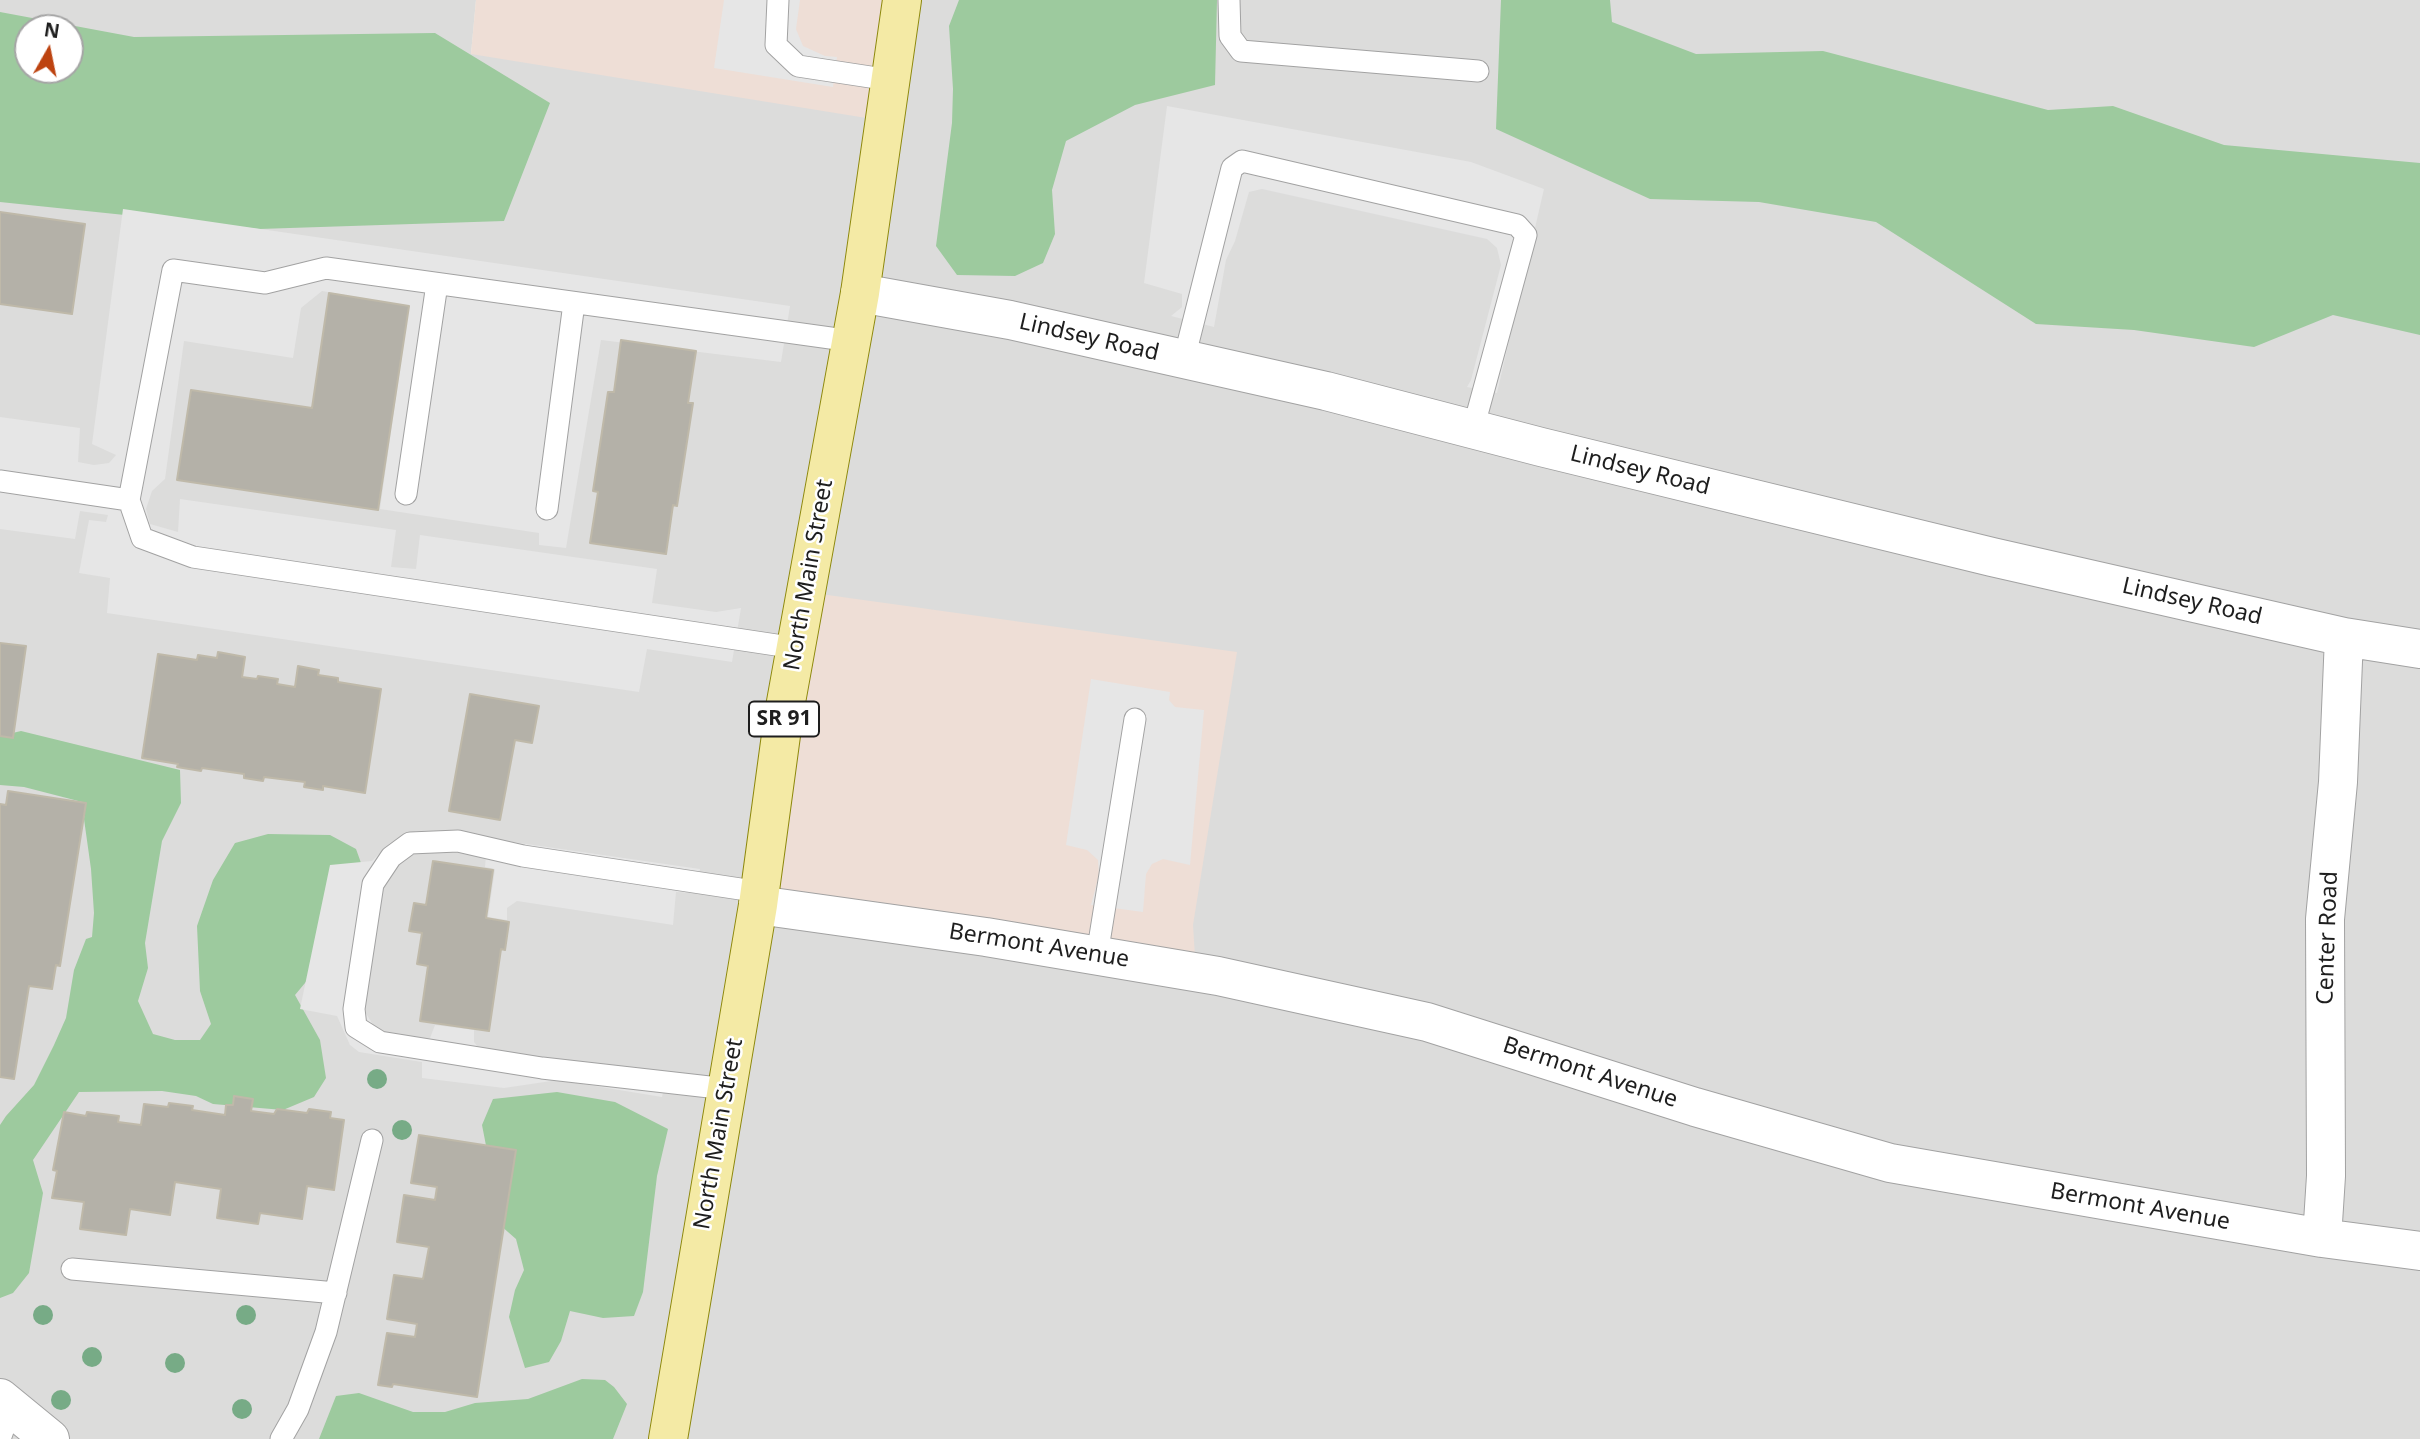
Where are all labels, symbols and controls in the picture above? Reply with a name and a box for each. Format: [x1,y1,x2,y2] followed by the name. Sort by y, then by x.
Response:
[14,14,84,84] north arrow
[42,16,62,44] text: N
[1016,308,1162,368] street label: Lindsey Road
[1567,440,1713,502] street label: Lindsey Road
[779,477,839,673] street label: North Main Street
[2119,572,2265,632] street label: Lindsey Road
[749,702,819,736] road number: SR 91
[2312,871,2344,1005] street label: Center Road
[947,918,1131,974] street label: Bermont Avenue
[1499,1032,1681,1114] street label: Bermont Avenue
[689,1036,749,1232] street label: North Main Street
[2048,1178,2232,1236] street label: Bermont Avenue

